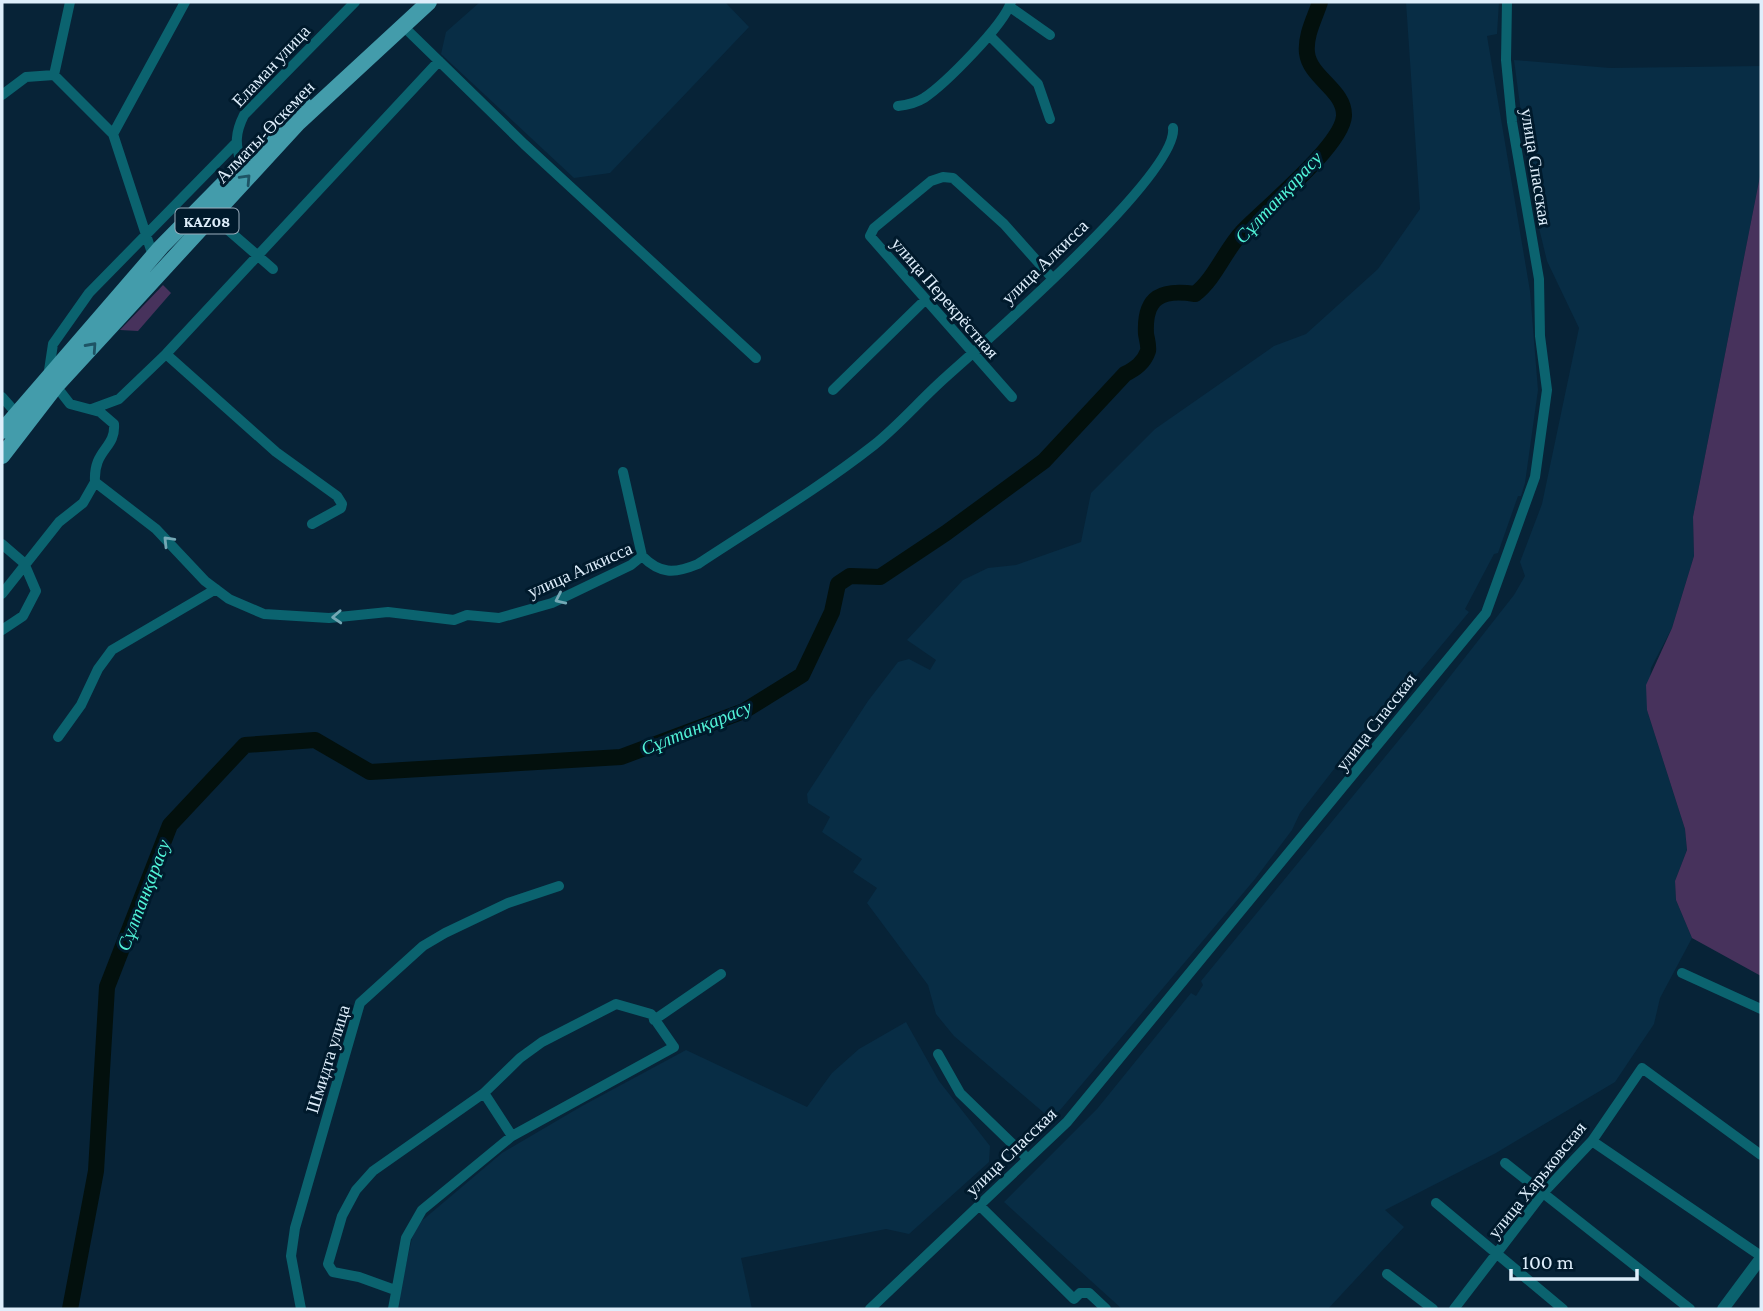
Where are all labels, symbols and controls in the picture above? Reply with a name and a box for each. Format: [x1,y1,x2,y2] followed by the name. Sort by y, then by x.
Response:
[228,21,314,111] street label: Еламан улица
[211,77,319,187] street label: Алматы-Өскемен
[1517,107,1555,227] street label: улица Спасская
[1231,147,1326,247] water label: Сұлтанқарасу
[237,174,250,187] one-way arrow
[176,209,238,234] road number: KAZ08
[998,216,1092,308] street label: улица Алкисса
[887,234,1003,362] street label: улица Перекрёстная
[84,342,96,355] one-way arrow
[164,537,176,549] one-way arrow
[525,538,635,602] street label: улица Алкисса
[555,591,567,605] one-way arrow
[331,609,342,624] one-way arrow
[1332,669,1420,775] street label: улица Спасская
[638,696,755,759] water label: Сұлтанқарасу
[113,836,175,954] water label: Сұлтанқарасу
[302,1002,354,1116] street label: Шмидта улица
[962,1104,1060,1200] street label: улица Спасская
[1484,1118,1590,1242] street label: улица Харьковская
[1511,1238,1637,1282] scale bar
[1522,1250,1574,1274] text: 100 m

